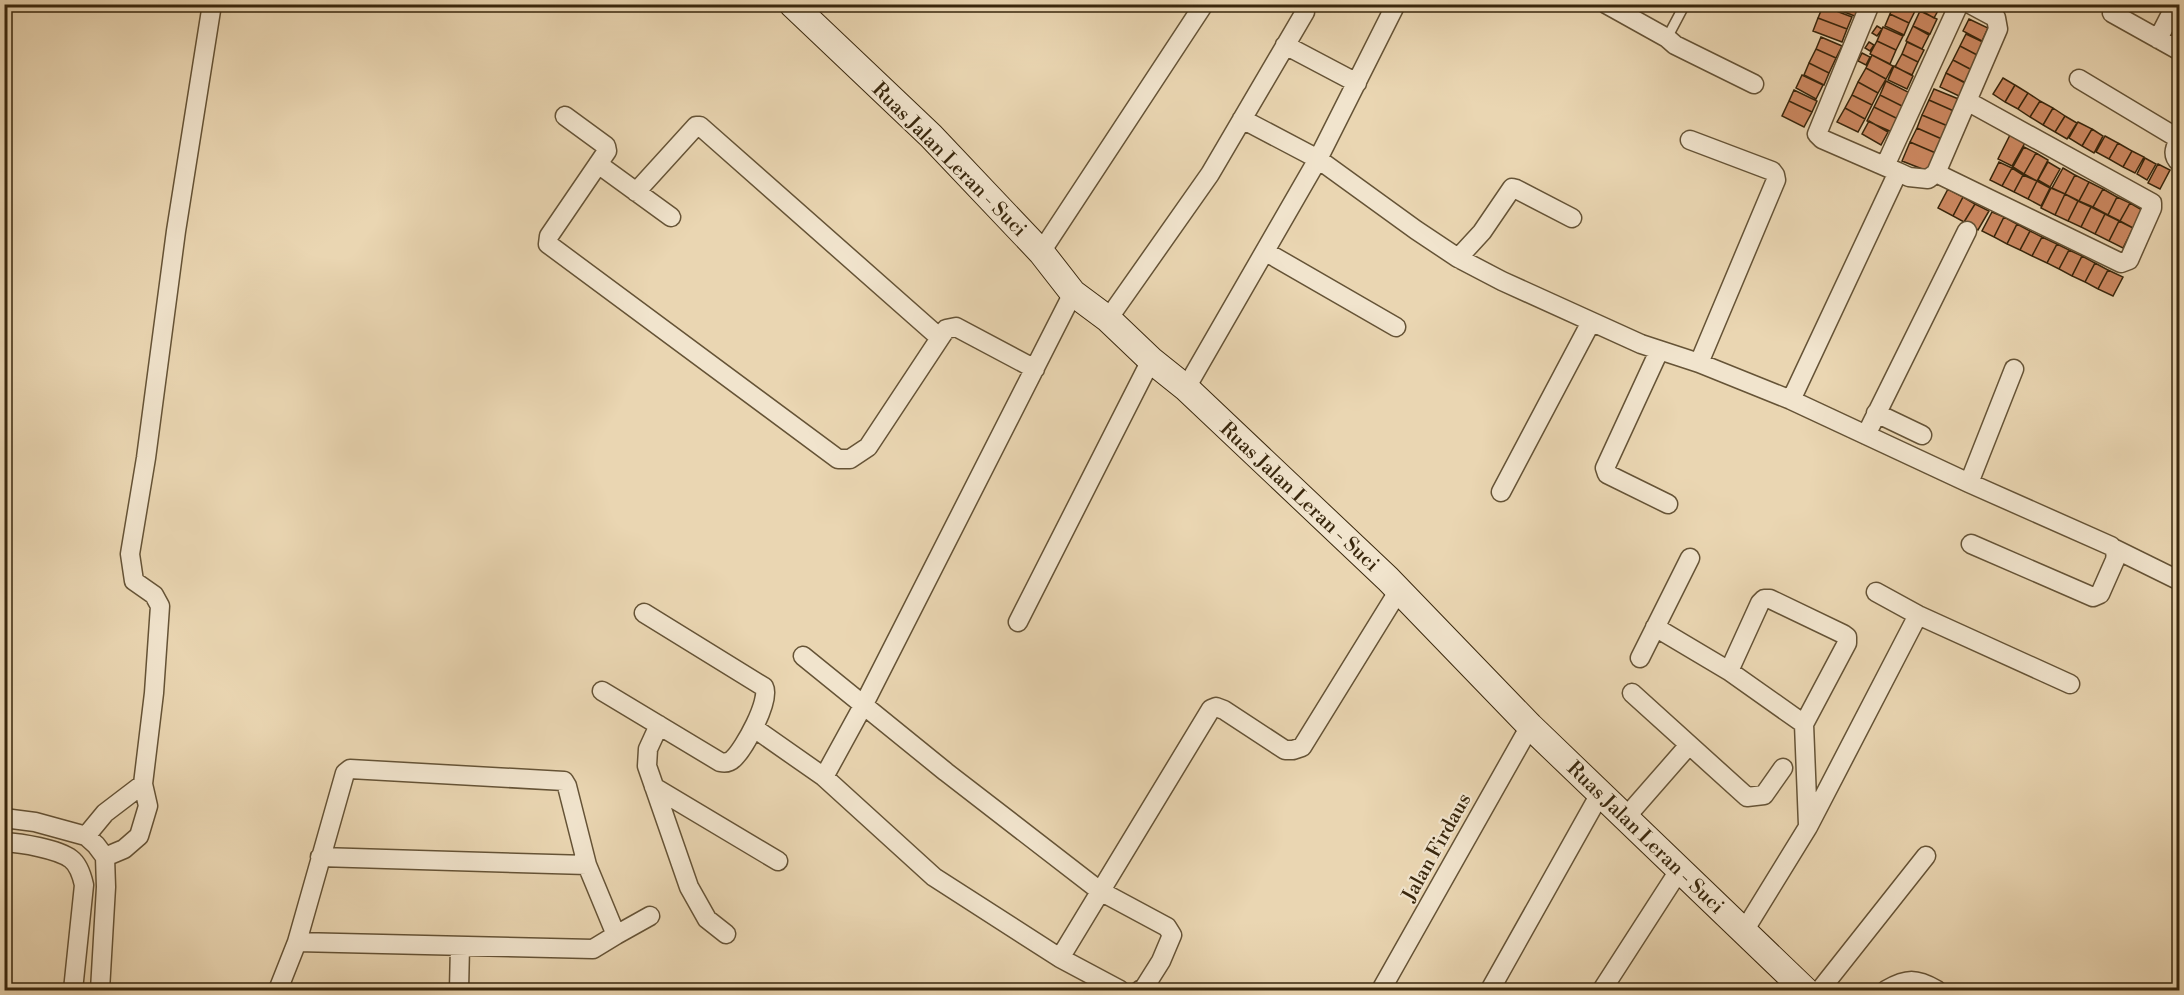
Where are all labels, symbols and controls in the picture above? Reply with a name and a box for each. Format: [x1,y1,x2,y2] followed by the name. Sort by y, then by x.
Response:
[866,77,1032,243] street label: Ruas Jalan Leran - Suci
[1214,417,1384,578] street label: Ruas Jalan Leran - Suci
[1561,757,1729,920] street label: Ruas Jalan Leran - Suci
[1397,789,1477,907] street label: Jalan Firdaus

